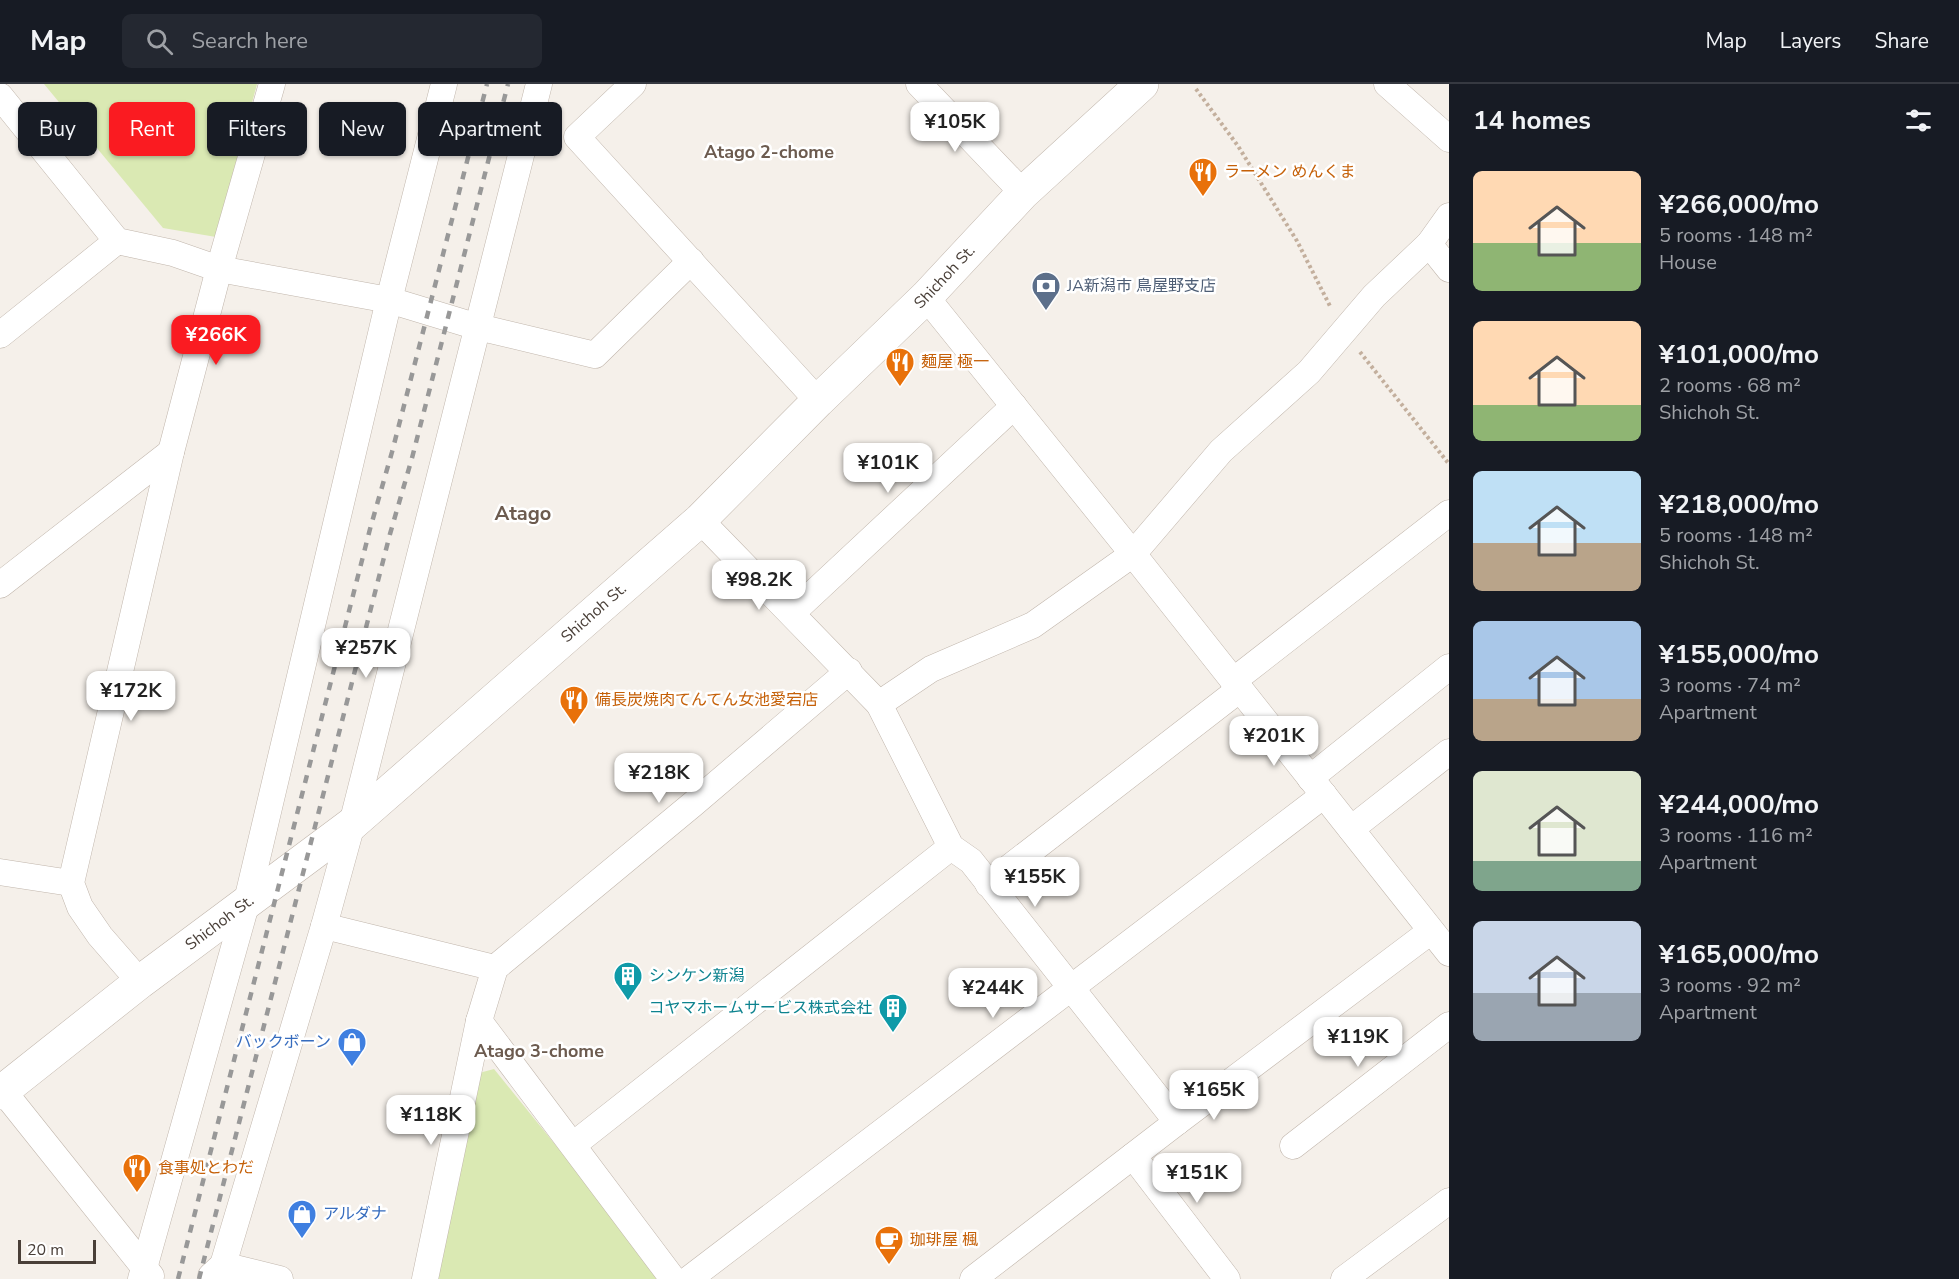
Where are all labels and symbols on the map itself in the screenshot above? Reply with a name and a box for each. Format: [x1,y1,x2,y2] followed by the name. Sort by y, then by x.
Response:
[913,102,997,153] pin: ¥105K
[704,140,834,164] district label: Atago 2-chome
[1187,156,1219,198] restaurant icon: ラーメン めんくま
[1224,161,1355,183] place label: ラーメン めんくま
[909,240,980,314] street label: Shichoh St.
[1030,270,1062,312] bank icon: JA新潟市 鳥屋野支店
[1066,275,1216,297] place label: JA新潟市 鳥屋野支店
[174,315,258,366] pin: ¥266K
[884,346,916,388] restaurant icon: 麺屋 極一
[921,351,989,373] place label: 麺屋 極一
[846,443,930,494] pin: ¥101K
[495,500,551,527] district label: Atago
[710,560,808,611] pin: ¥98.2K
[556,578,631,648] street label: Shichoh St.
[324,628,408,679] pin: ¥257K
[89,671,173,722] pin: ¥172K
[558,684,590,726] restaurant icon: 備長炭焼肉てんてん女池愛宕店
[595,689,818,711] place label: 備長炭焼肉てんてん女池愛宕店
[1232,716,1316,767] pin: ¥201K
[617,753,701,804] pin: ¥218K
[993,857,1077,908] pin: ¥155K
[181,890,259,956] street label: Shichoh St.
[612,960,644,1002] building icon: シンケン新潟
[649,965,745,987] place label: シンケン新潟
[951,968,1035,1019] pin: ¥244K
[877,992,909,1034] building icon: コヤマホームサービス株式会社
[648,997,872,1019] place label: コヤマホームサービス株式会社
[1316,1017,1400,1068] pin: ¥119K
[336,1026,368,1068] shop icon: バックボーン
[236,1031,331,1053] place label: バックボーン
[474,1039,604,1063] district label: Atago 3-chome
[1172,1070,1256,1121] pin: ¥165K
[389,1095,473,1146] pin: ¥118K
[121,1152,153,1194] restaurant icon: 食事処とわだ
[1155,1153,1239,1204] pin: ¥151K
[158,1157,254,1179] place label: 食事処とわだ
[286,1198,318,1240] shop icon: アルダナ
[323,1203,387,1225] place label: アルダナ
[873,1224,905,1266] cafe icon: 珈琲屋 楓
[910,1229,978,1251] place label: 珈琲屋 楓
[18,1237,96,1264] scale bar

